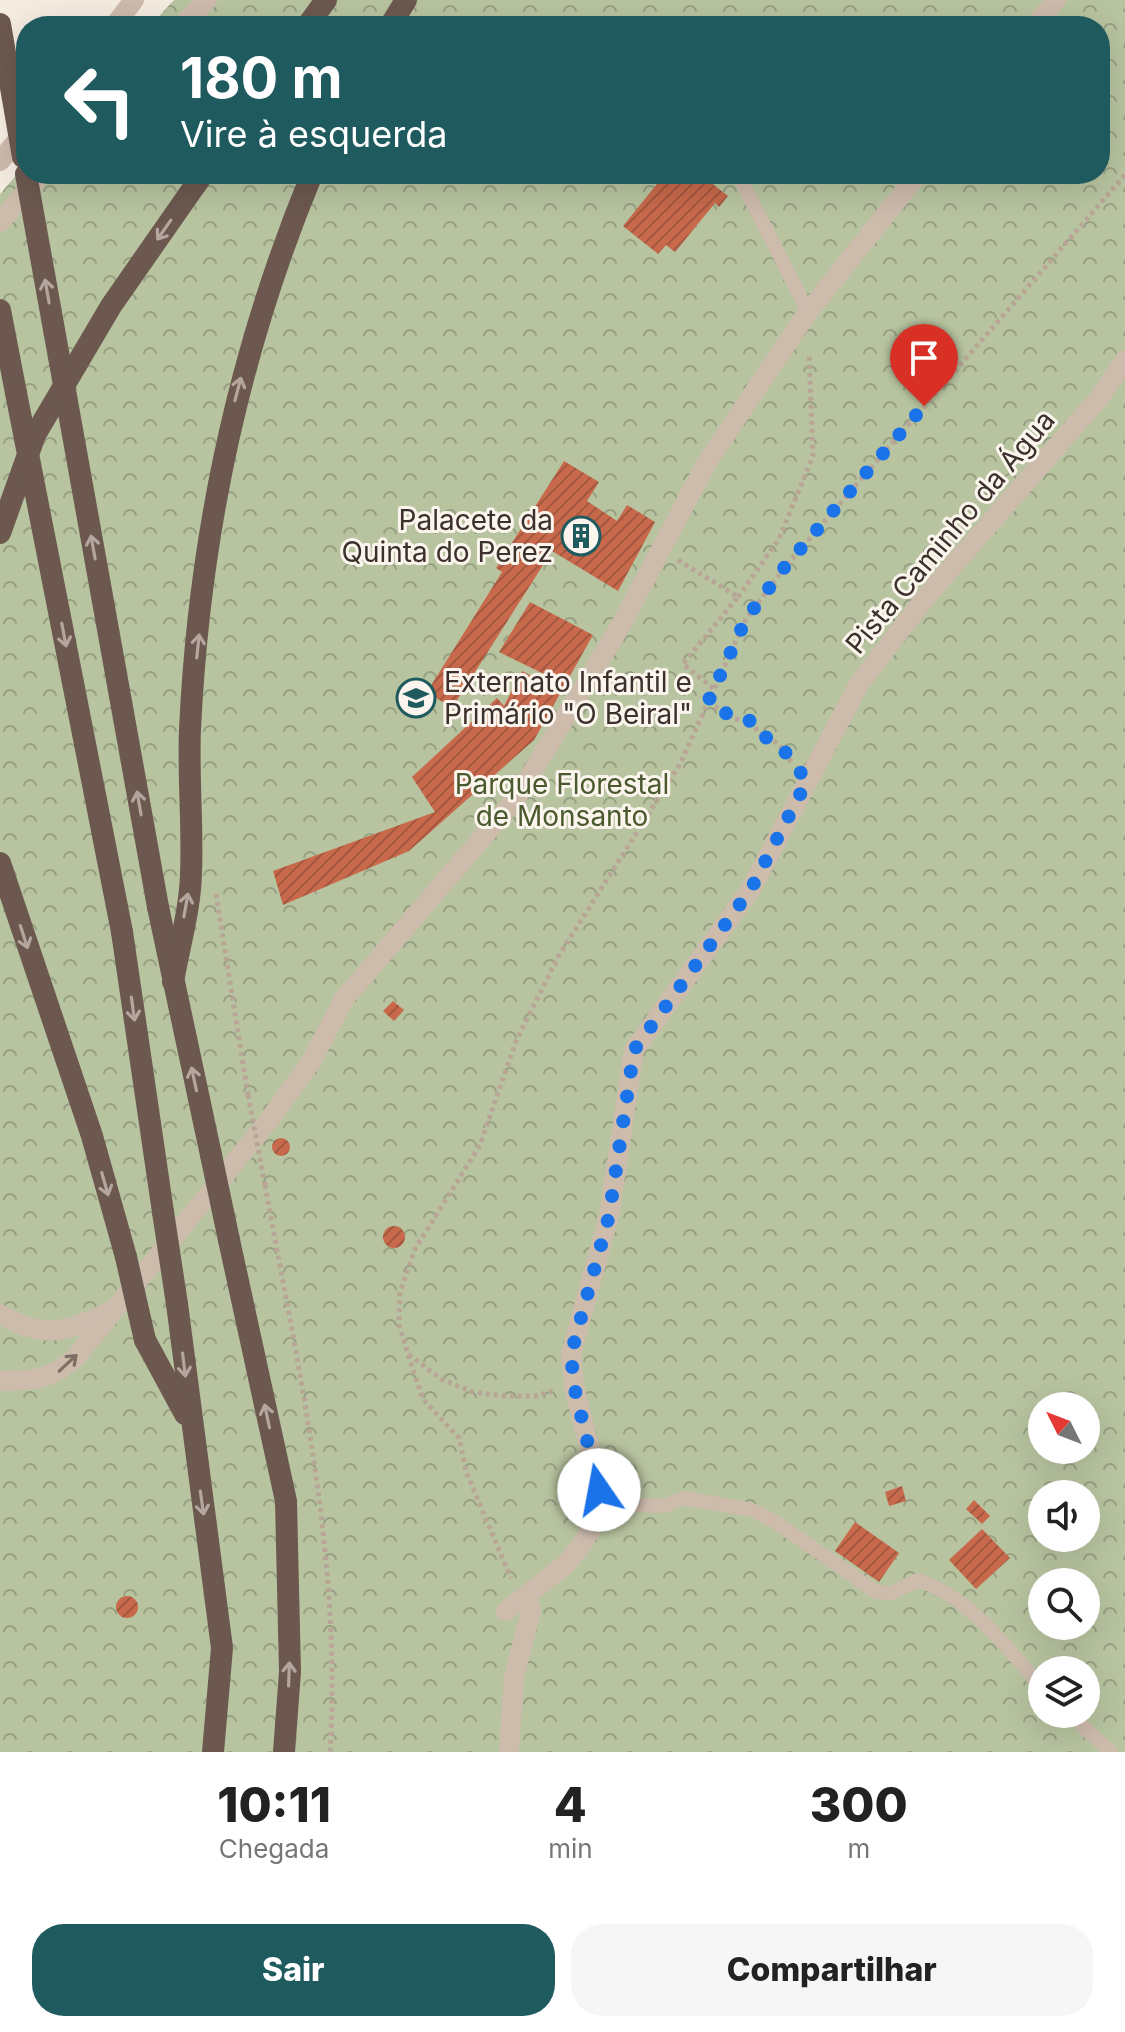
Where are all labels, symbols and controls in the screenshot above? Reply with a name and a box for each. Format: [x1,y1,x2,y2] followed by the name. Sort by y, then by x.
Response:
[180,44,343,112] text: 180 m
[48,48,152,152] icon: left
[180,112,448,156] text: Vire à esquerda
[156,218,172,240] one-way arrow
[39,279,54,304] one-way arrow
[890,324,958,406] pin
[902,336,946,380] icon: arrive
[231,377,246,403] one-way arrow
[838,403,1062,661] street label: Pista Caminho da Água
[341,503,553,569] place label: Palacete da Quinta do Perez
[560,515,602,557] building icon: Palacete da Quinta do Perez
[84,535,99,560] one-way arrow
[57,622,72,647] one-way arrow
[191,633,206,660] one-way arrow
[444,665,692,731] place label: Externato Infantil e Primário "O Beiral"
[395,677,437,719] school or university icon: Externato Infantil e Primário "O Beiral"
[455,767,669,833] park label: Parque Florestal de Monsanto
[131,791,146,816] one-way arrow
[180,893,195,918] one-way arrow
[18,924,33,949] one-way arrow
[126,996,141,1021] one-way arrow
[186,1067,201,1093] one-way arrow
[99,1170,114,1196] one-way arrow
[177,1352,192,1377] one-way arrow
[58,1354,78,1373] one-way arrow
[1028,1392,1100,1464] north arrow
[1028,1392,1100,1728] map controls
[259,1404,274,1430] one-way arrow
[557,1448,641,1532] position arrow
[1028,1480,1100,1552] button: sound
[195,1490,210,1515] one-way arrow
[1028,1568,1100,1640] button: search
[1028,1656,1100,1728] button: layers
[282,1661,297,1688] one-way arrow
[217,1775,331,1834] text: 10:11
[554,1775,587,1834] text: 4
[810,1775,908,1834] text: 300
[219,1833,329,1864] text: Chegada
[548,1833,593,1864] text: min
[847,1833,870,1864] text: m
[32,1924,555,2016] button: Sair
[571,1924,1093,2016] button: Compartilhar

